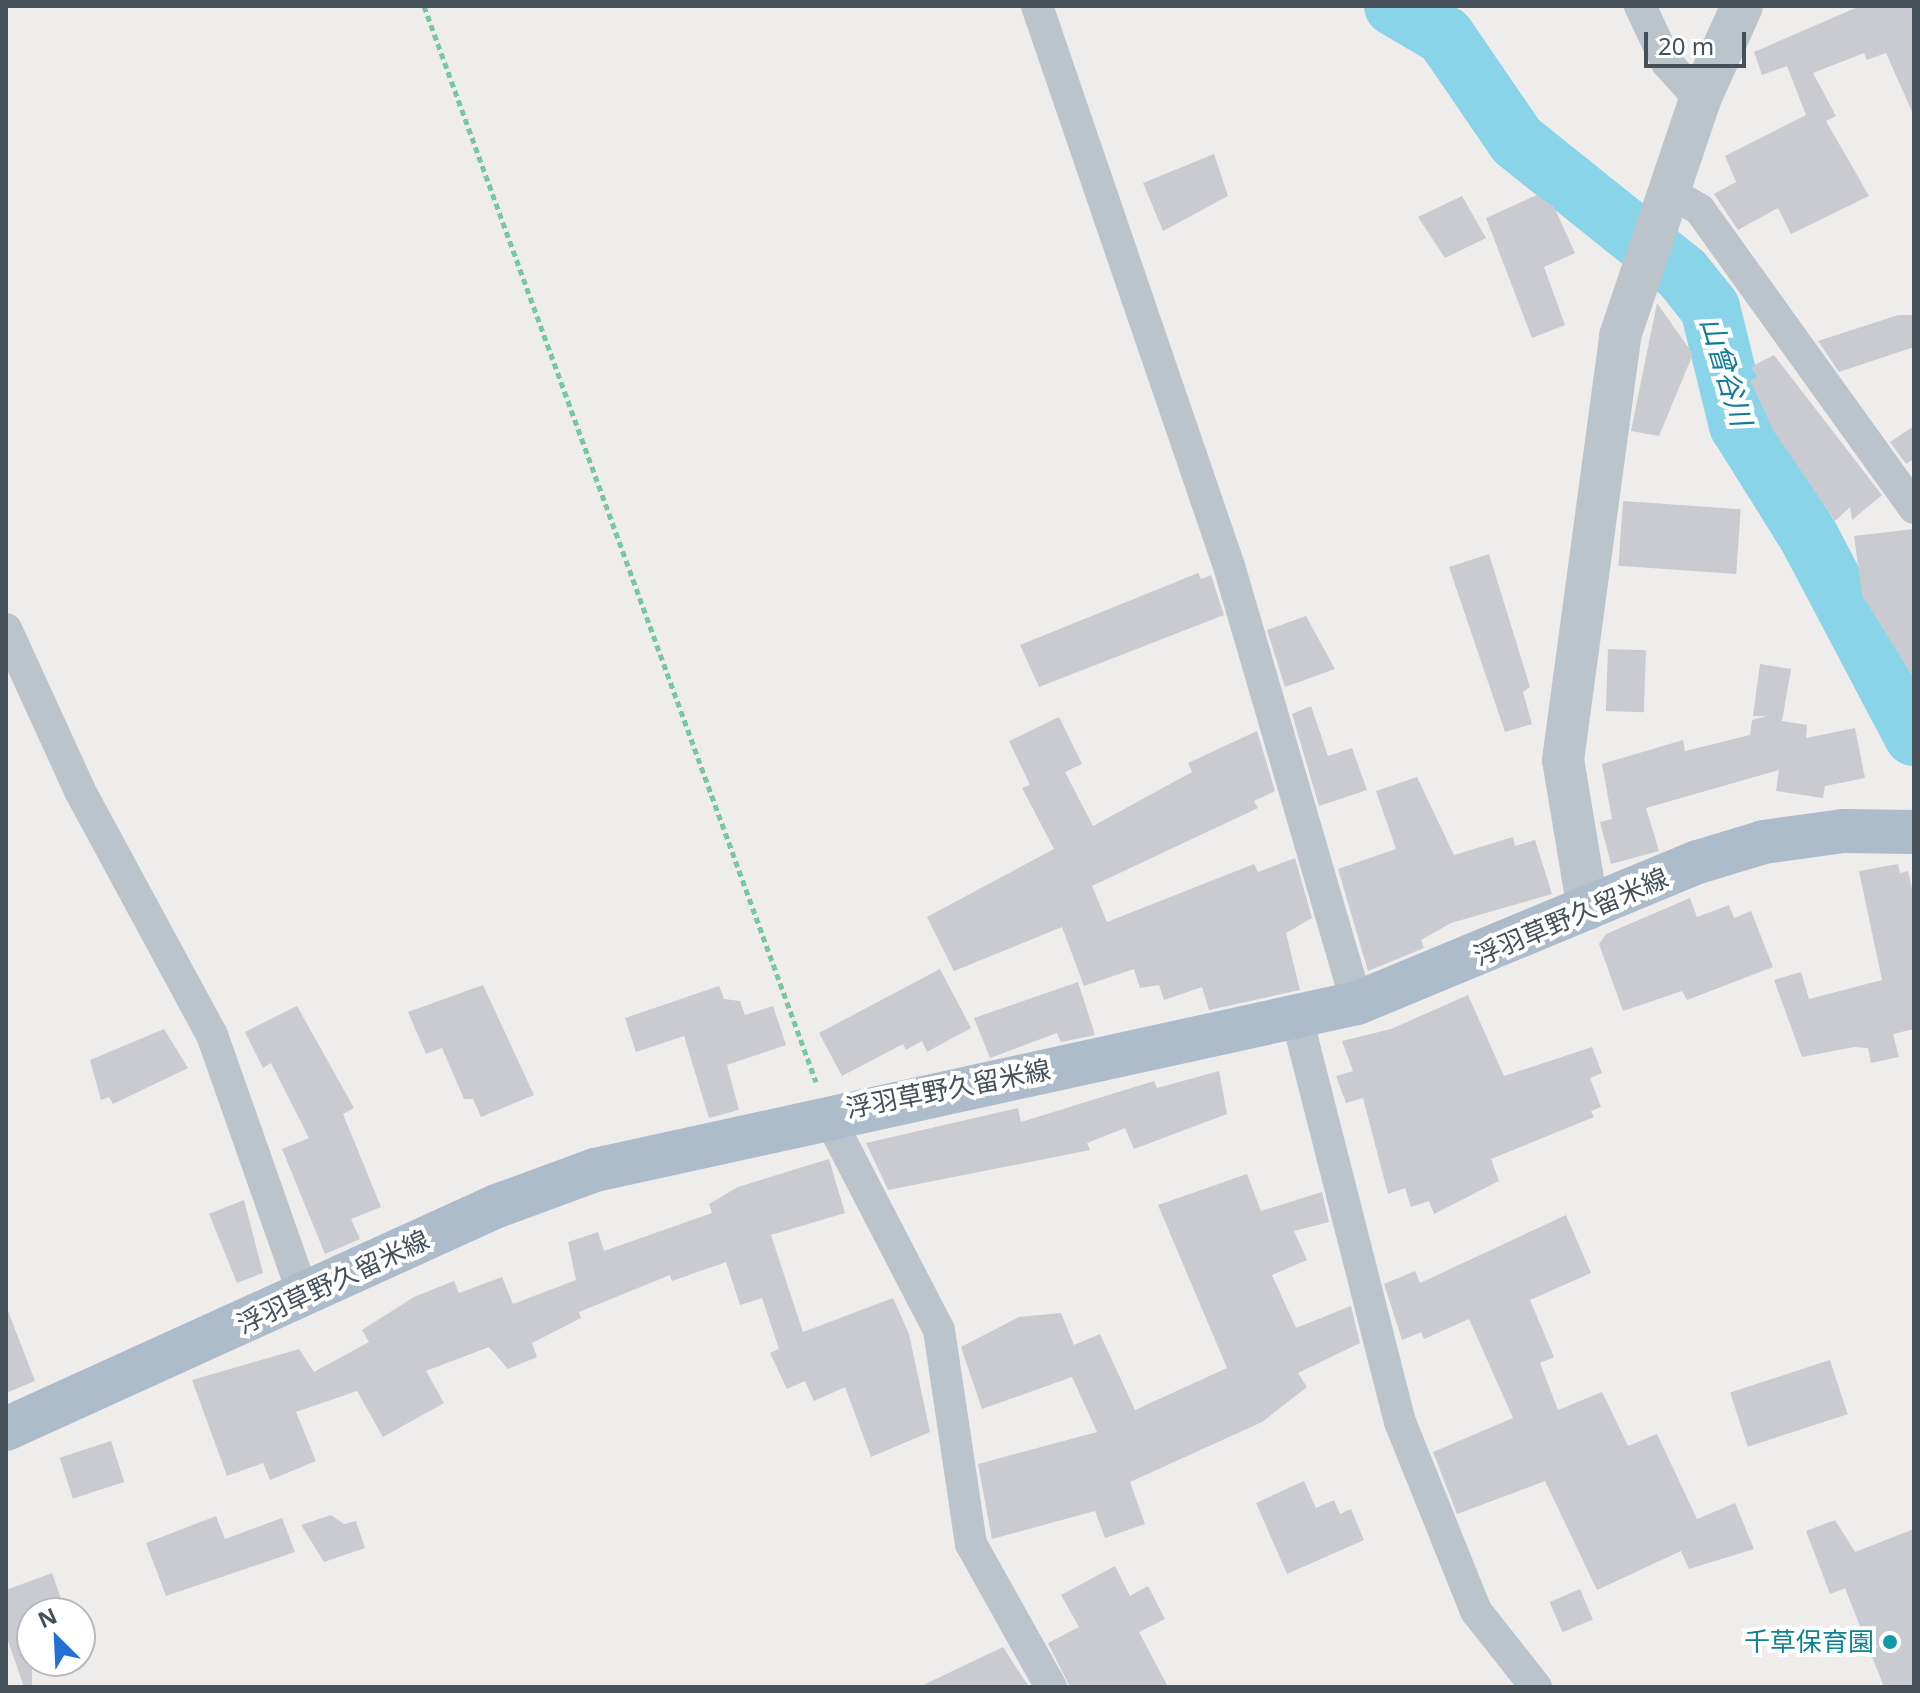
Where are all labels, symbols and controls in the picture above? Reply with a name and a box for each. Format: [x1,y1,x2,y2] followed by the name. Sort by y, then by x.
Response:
[1648,16,1750,66] scale bar
[1658,29,1714,62] text: 20 m
[1695,313,1759,429] water label: 山曾谷川
[1469,862,1673,972] street label: 浮羽草野久留米線
[843,1054,1053,1124] street label: 浮羽草野久留米線
[232,1224,434,1340] street label: 浮羽草野久留米線
[16,1597,96,1677] north arrow
[33,1600,61,1634] text: N
[1744,1626,1874,1658] place label: 千草保育園
[1881,1633,1899,1651] marker: 千草保育園

